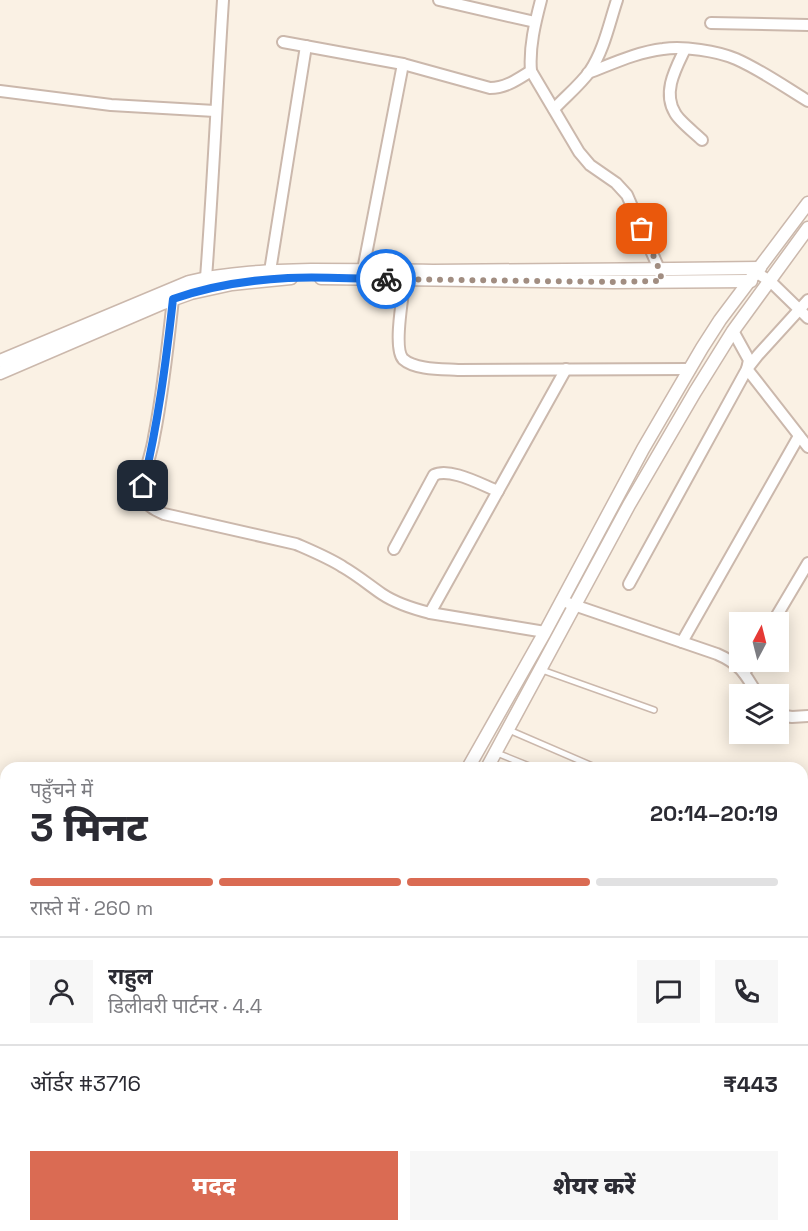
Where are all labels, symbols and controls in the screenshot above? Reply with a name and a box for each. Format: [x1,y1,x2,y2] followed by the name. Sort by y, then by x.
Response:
[616,203,667,254] pin
[625,212,658,245] icon: bag
[356,249,416,309] courier
[370,263,403,296] icon: bike
[117,460,168,511] pin
[126,469,159,502] icon: home
[729,612,789,672] north arrow
[729,612,789,744] map controls
[729,684,789,744] button: layers
[30,777,93,803] text: पहुँचने में
[650,799,778,827] text: 20:14–20:19
[30,803,148,852] text: 3 मिनट
[30,895,153,921] text: रास्ते में · 260 m
[30,960,93,1023] button: person
[637,960,700,1023] button: chat
[715,960,778,1023] button: phone
[108,962,153,990] text: राहुल
[108,993,262,1019] text: डिलीवरी पार्टनर · 4.4
[30,1069,141,1097] text: ऑर्डर #3716
[723,1070,778,1098] text: ₹443
[30,1151,398,1220] button: मदद
[410,1151,778,1220] button: शेयर करें

